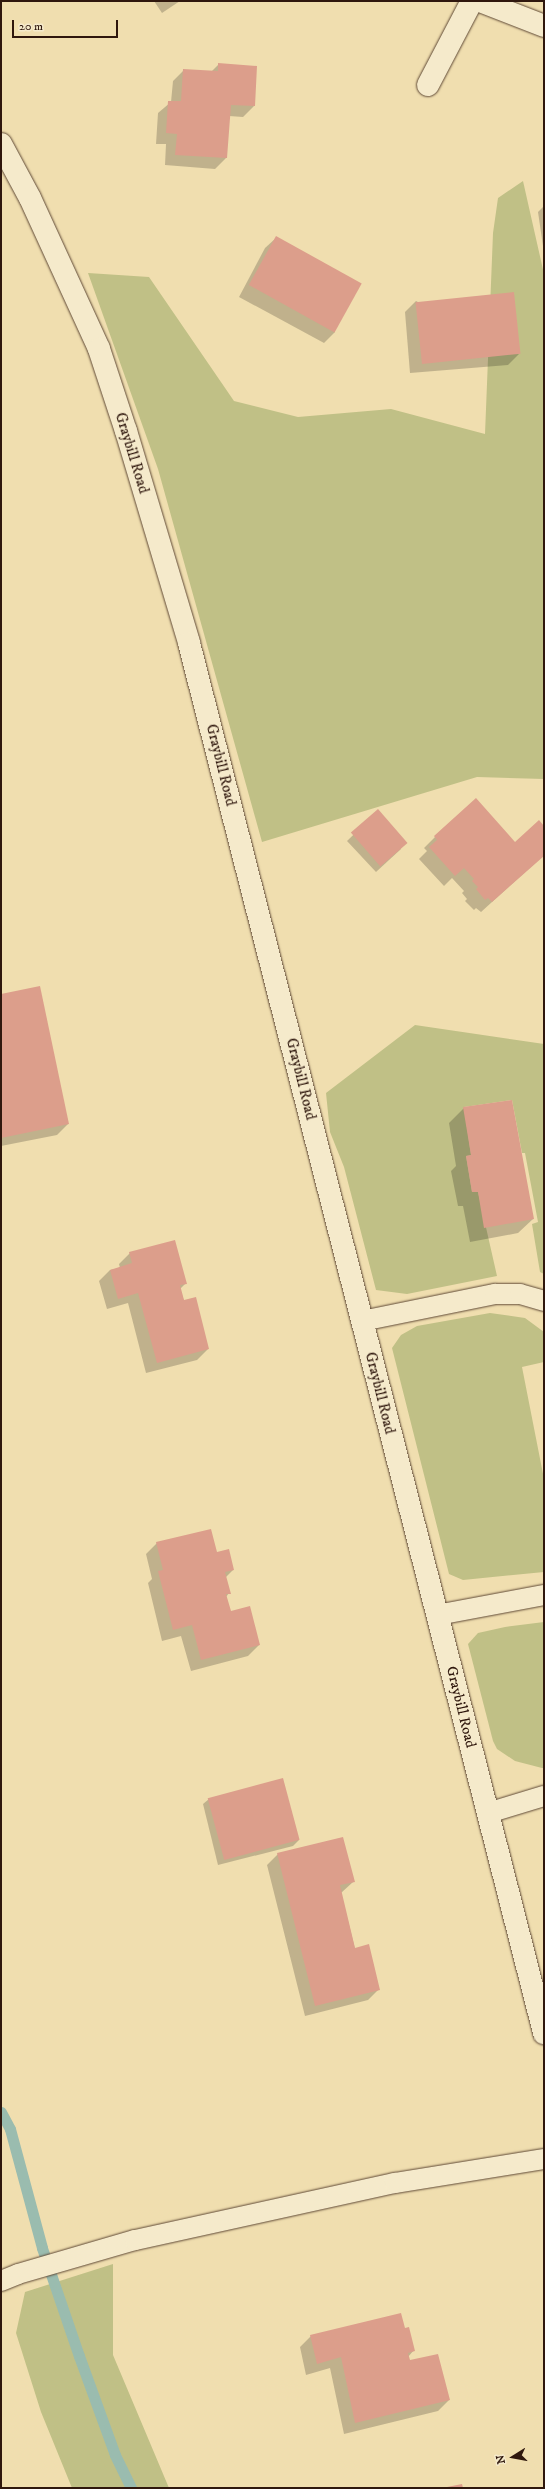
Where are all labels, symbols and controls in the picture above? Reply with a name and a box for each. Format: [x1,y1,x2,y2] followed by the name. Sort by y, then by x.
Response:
[14,12,120,38] scale bar
[19,19,43,34] text: 20 m
[111,410,153,496] street label: Graybill Road
[202,722,240,808] street label: Graybill Road
[282,1036,320,1122] street label: Graybill Road
[361,1350,399,1436] street label: Graybill Road
[442,1664,480,1750] street label: Graybill Road
[493,2437,533,2477] north arrow
[493,2454,509,2465] text: N

